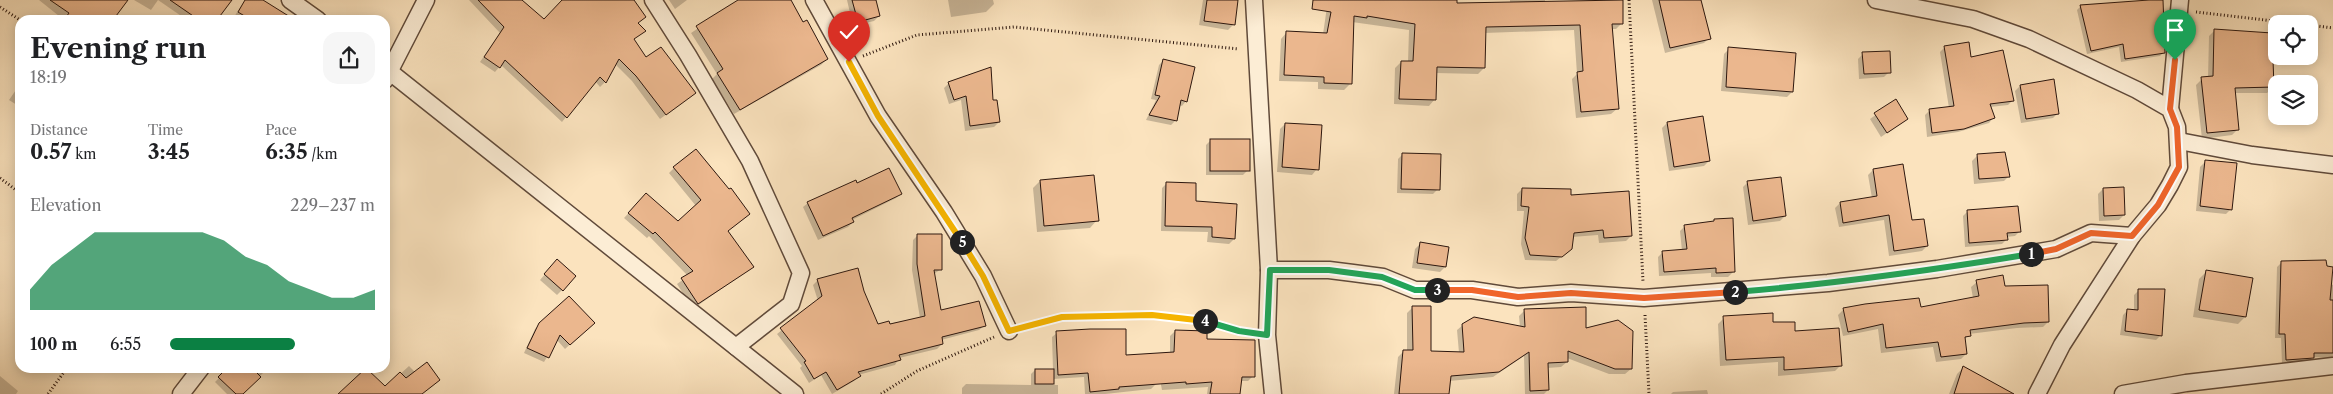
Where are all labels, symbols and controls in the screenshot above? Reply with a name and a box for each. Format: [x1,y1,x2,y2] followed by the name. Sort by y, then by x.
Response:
[2154,9,2196,60] pin
[828,11,870,62] pin
[2268,15,2318,125] map controls
[2268,15,2318,65] button: locate
[2161,16,2189,44] icon: arrive
[835,18,863,46] icon: check
[30,31,206,65] text: Evening run
[323,32,375,84] button: share
[30,67,67,87] text: 18:19
[2268,75,2318,125] button: layers
[30,121,88,139] text: Distance
[148,121,183,139] text: Time
[265,121,297,139] text: Pace
[30,139,72,164] text: 0.57
[148,139,190,164] text: 3:45
[265,139,308,164] text: 6:35
[72,145,96,163] text: km
[308,145,338,163] text: /km
[30,195,101,215] text: Elevation
[290,195,375,215] text: 229–237 m
[950,230,974,254] pin: 5
[959,233,966,251] text: 5
[2018,242,2044,266] pin: 1
[2028,245,2035,263] text: 1
[1424,278,1450,302] pin: 3
[1722,280,1748,304] pin: 2
[1434,281,1441,299] text: 3
[1731,283,1740,301] text: 2
[1192,308,1218,334] pin: 4
[1201,312,1210,330] text: 4
[30,334,77,354] text: 100 m
[110,334,141,354] text: 6:55

